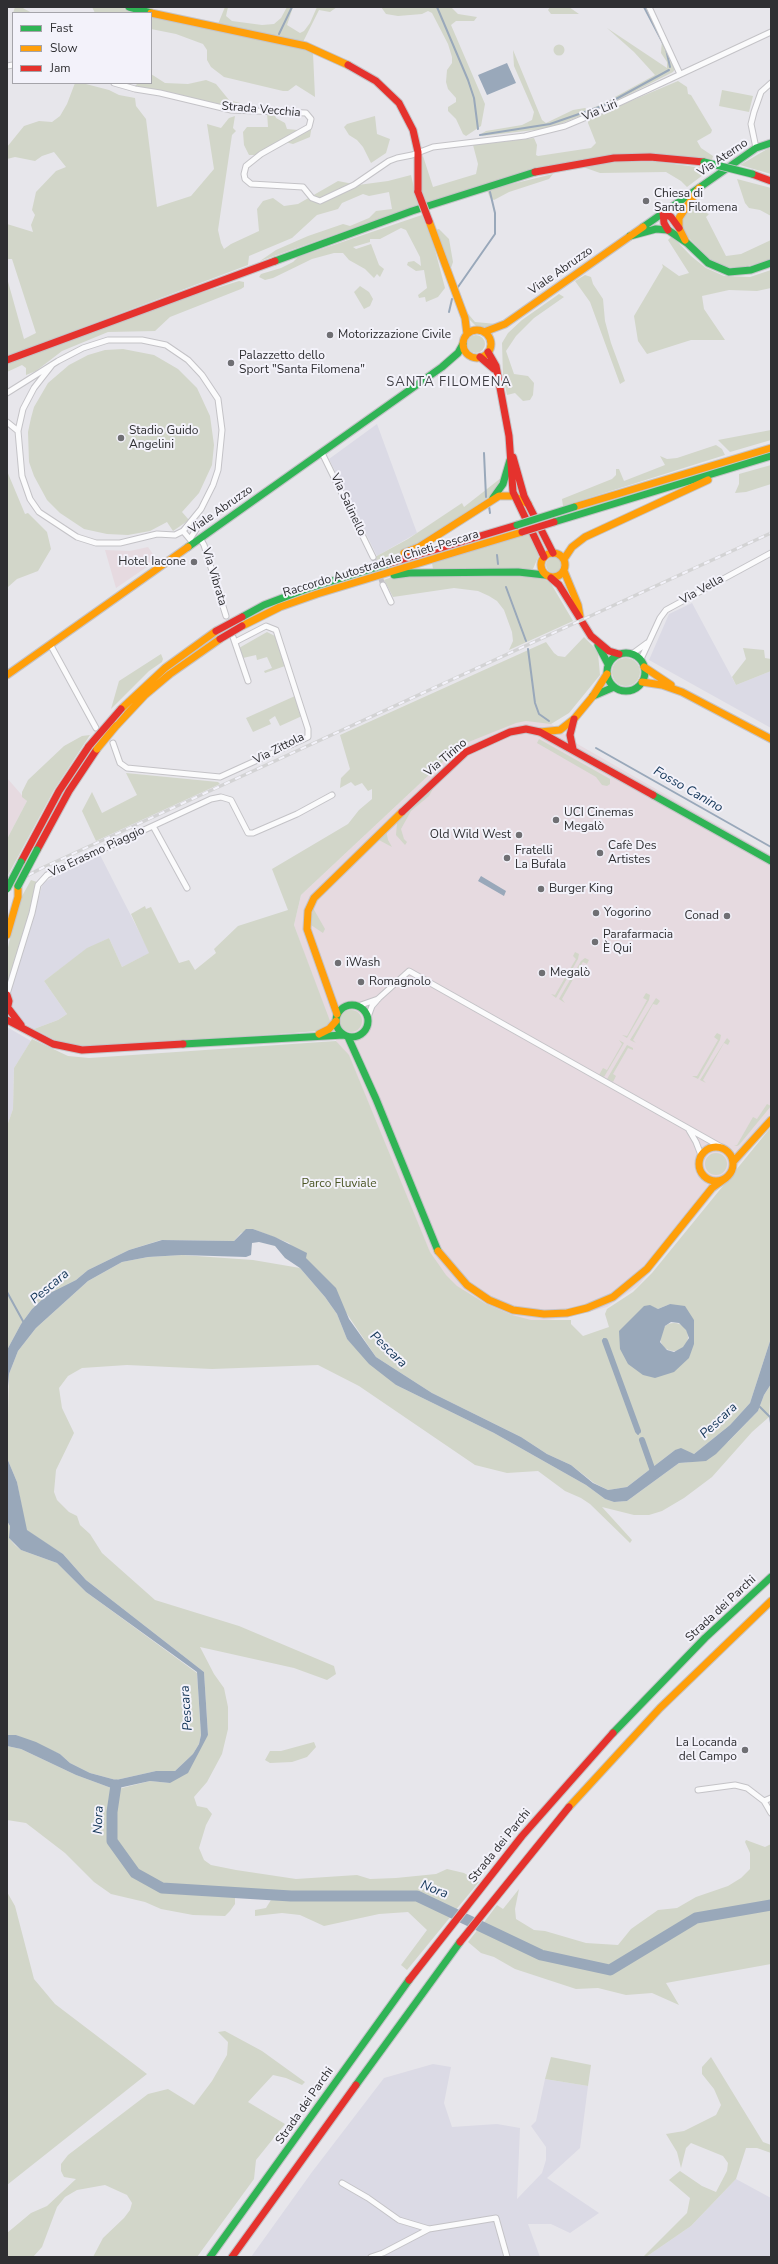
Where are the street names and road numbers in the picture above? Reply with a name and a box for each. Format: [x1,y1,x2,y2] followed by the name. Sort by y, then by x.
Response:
[580,97,620,125] street label: Via Liri
[221,99,301,121] street label: Strada Vecchia
[695,136,751,180] street label: Via Aterno
[526,244,596,298] street label: Viale Abruzzo
[327,471,369,539] street label: Via Salinello
[186,483,256,537] street label: Viale Abruzzo
[281,527,481,601] street label: Raccordo Autostradale Chieti-Pescara
[198,546,230,608] street label: Via Vibrata
[678,572,726,608] street label: Via Vella
[251,730,307,768] street label: Via Zittola
[422,736,470,780] street label: Via Tirino
[47,823,147,881] street label: Via Erasmo Piaggio
[683,1573,759,1645] street label: Strada dei Parchi
[466,1806,534,1886] street label: Strada dei Parchi
[273,2065,337,2147] street label: Strada dei Parchi

